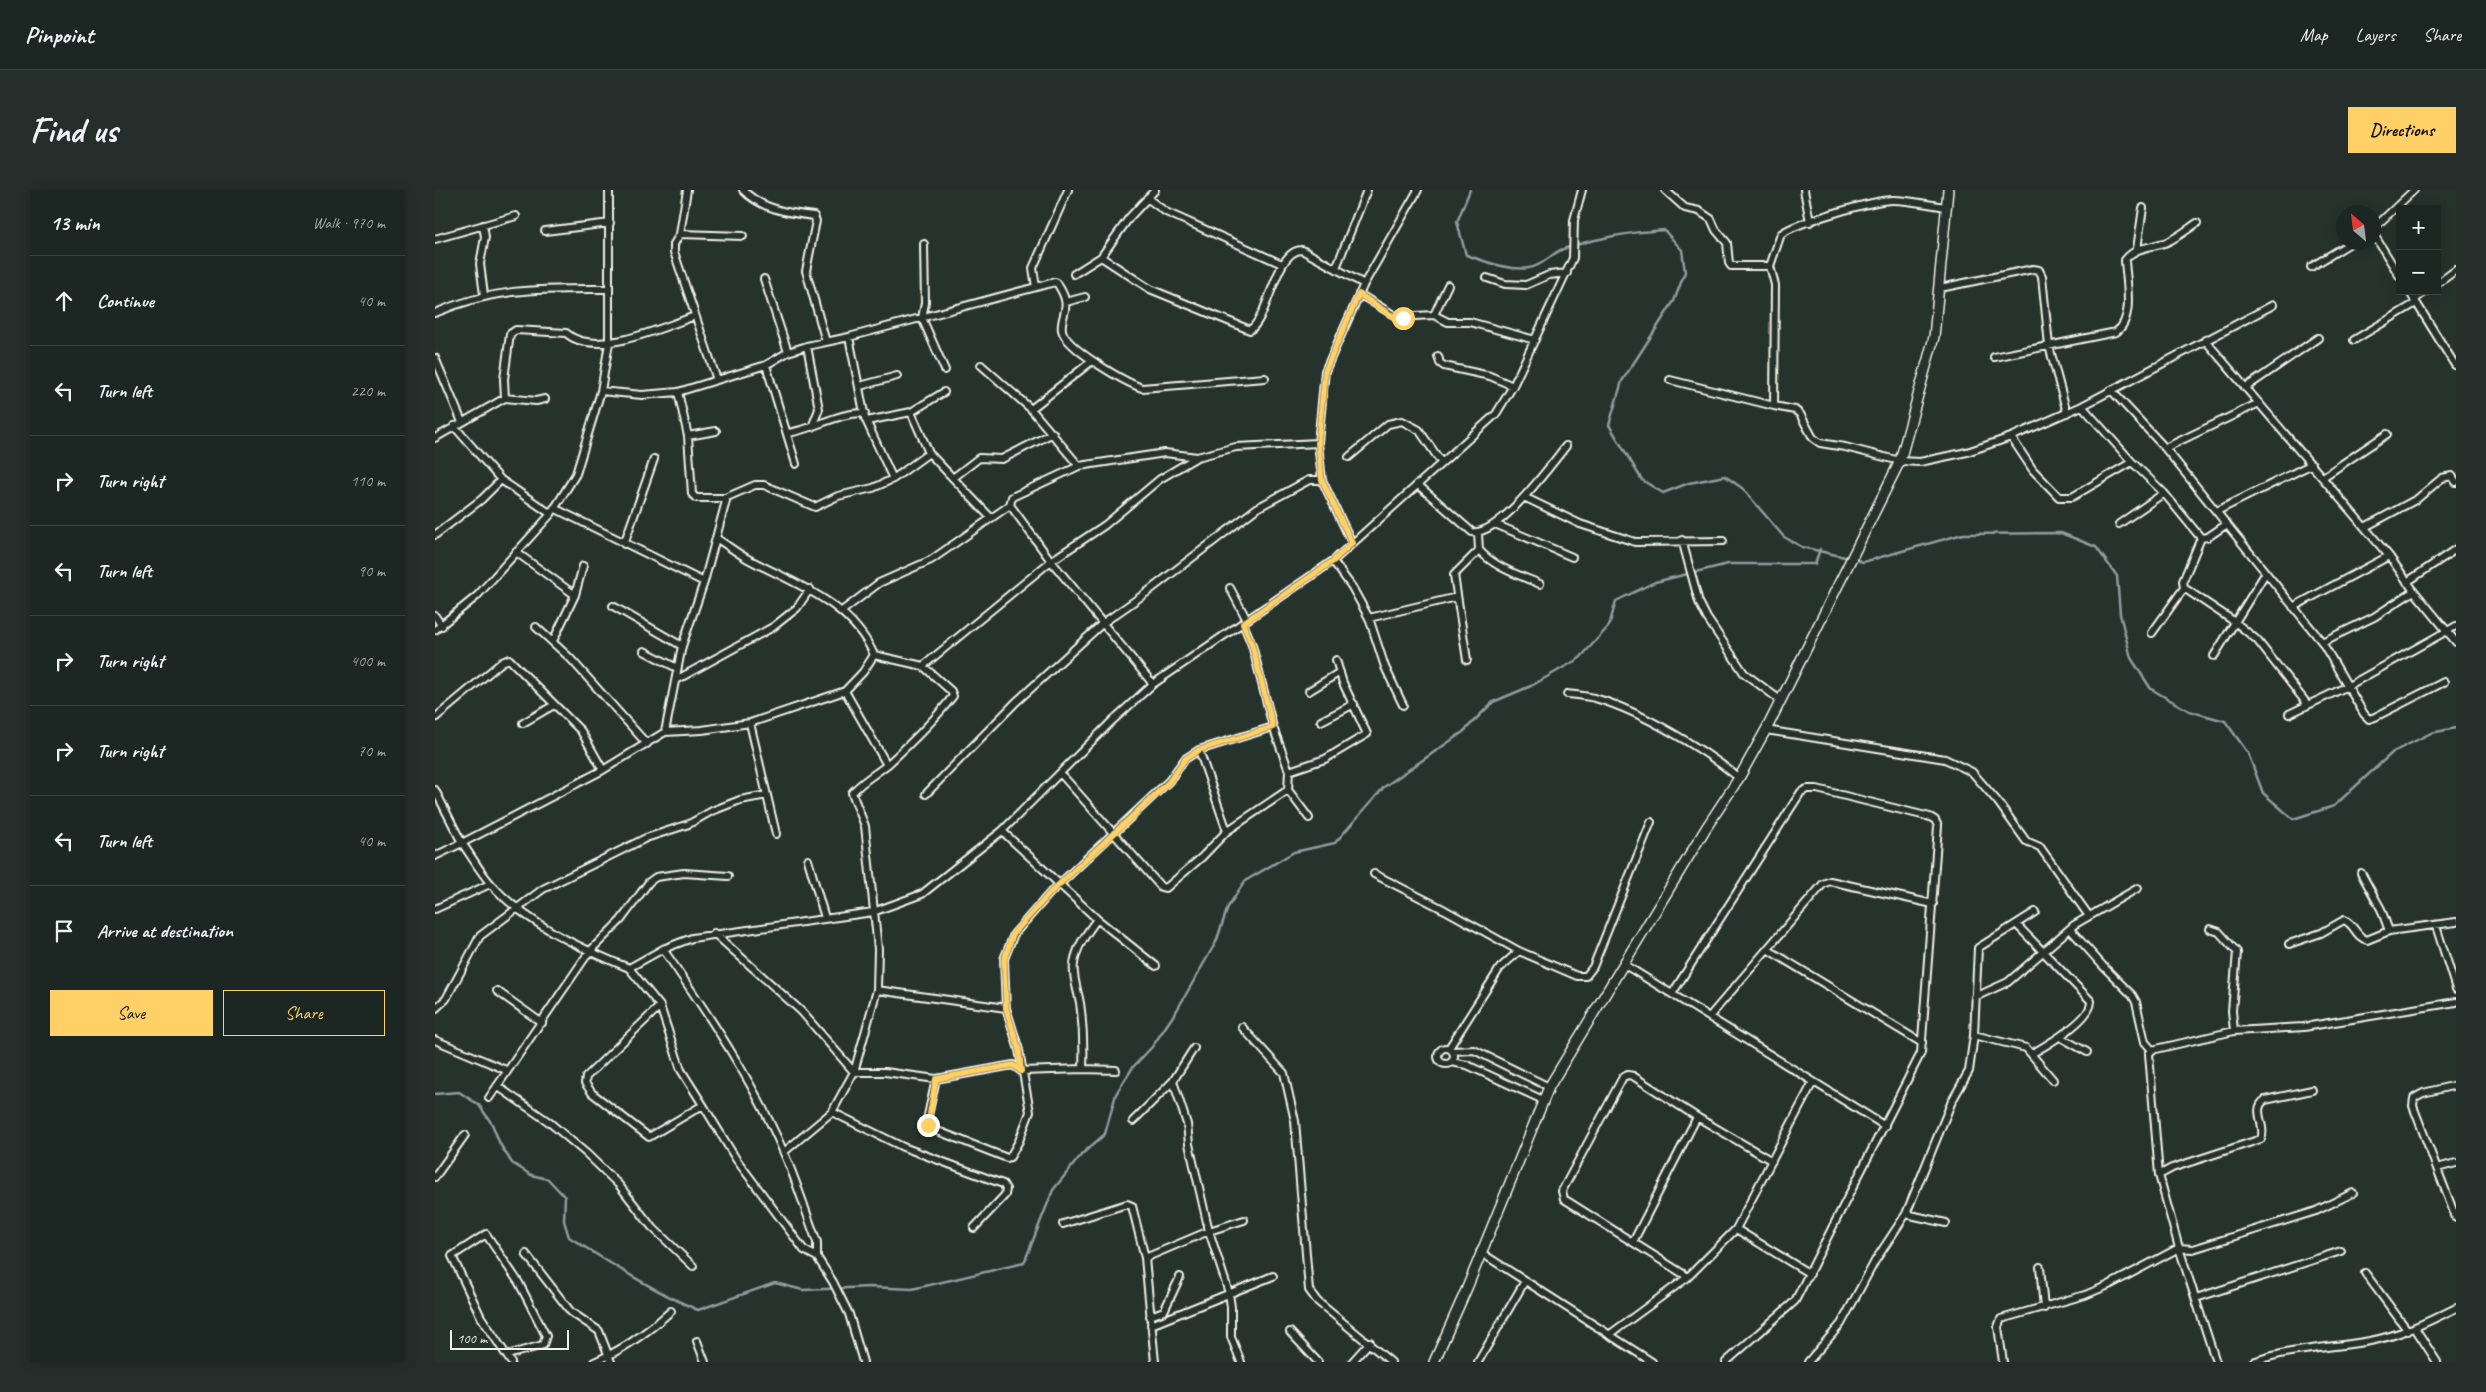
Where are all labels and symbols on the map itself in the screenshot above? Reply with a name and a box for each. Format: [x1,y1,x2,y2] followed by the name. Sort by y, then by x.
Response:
[2336,205,2381,250] north arrow
[1392,307,1415,330] route start
[917,1114,940,1137] route end
[450,1327,569,1350] scale bar

